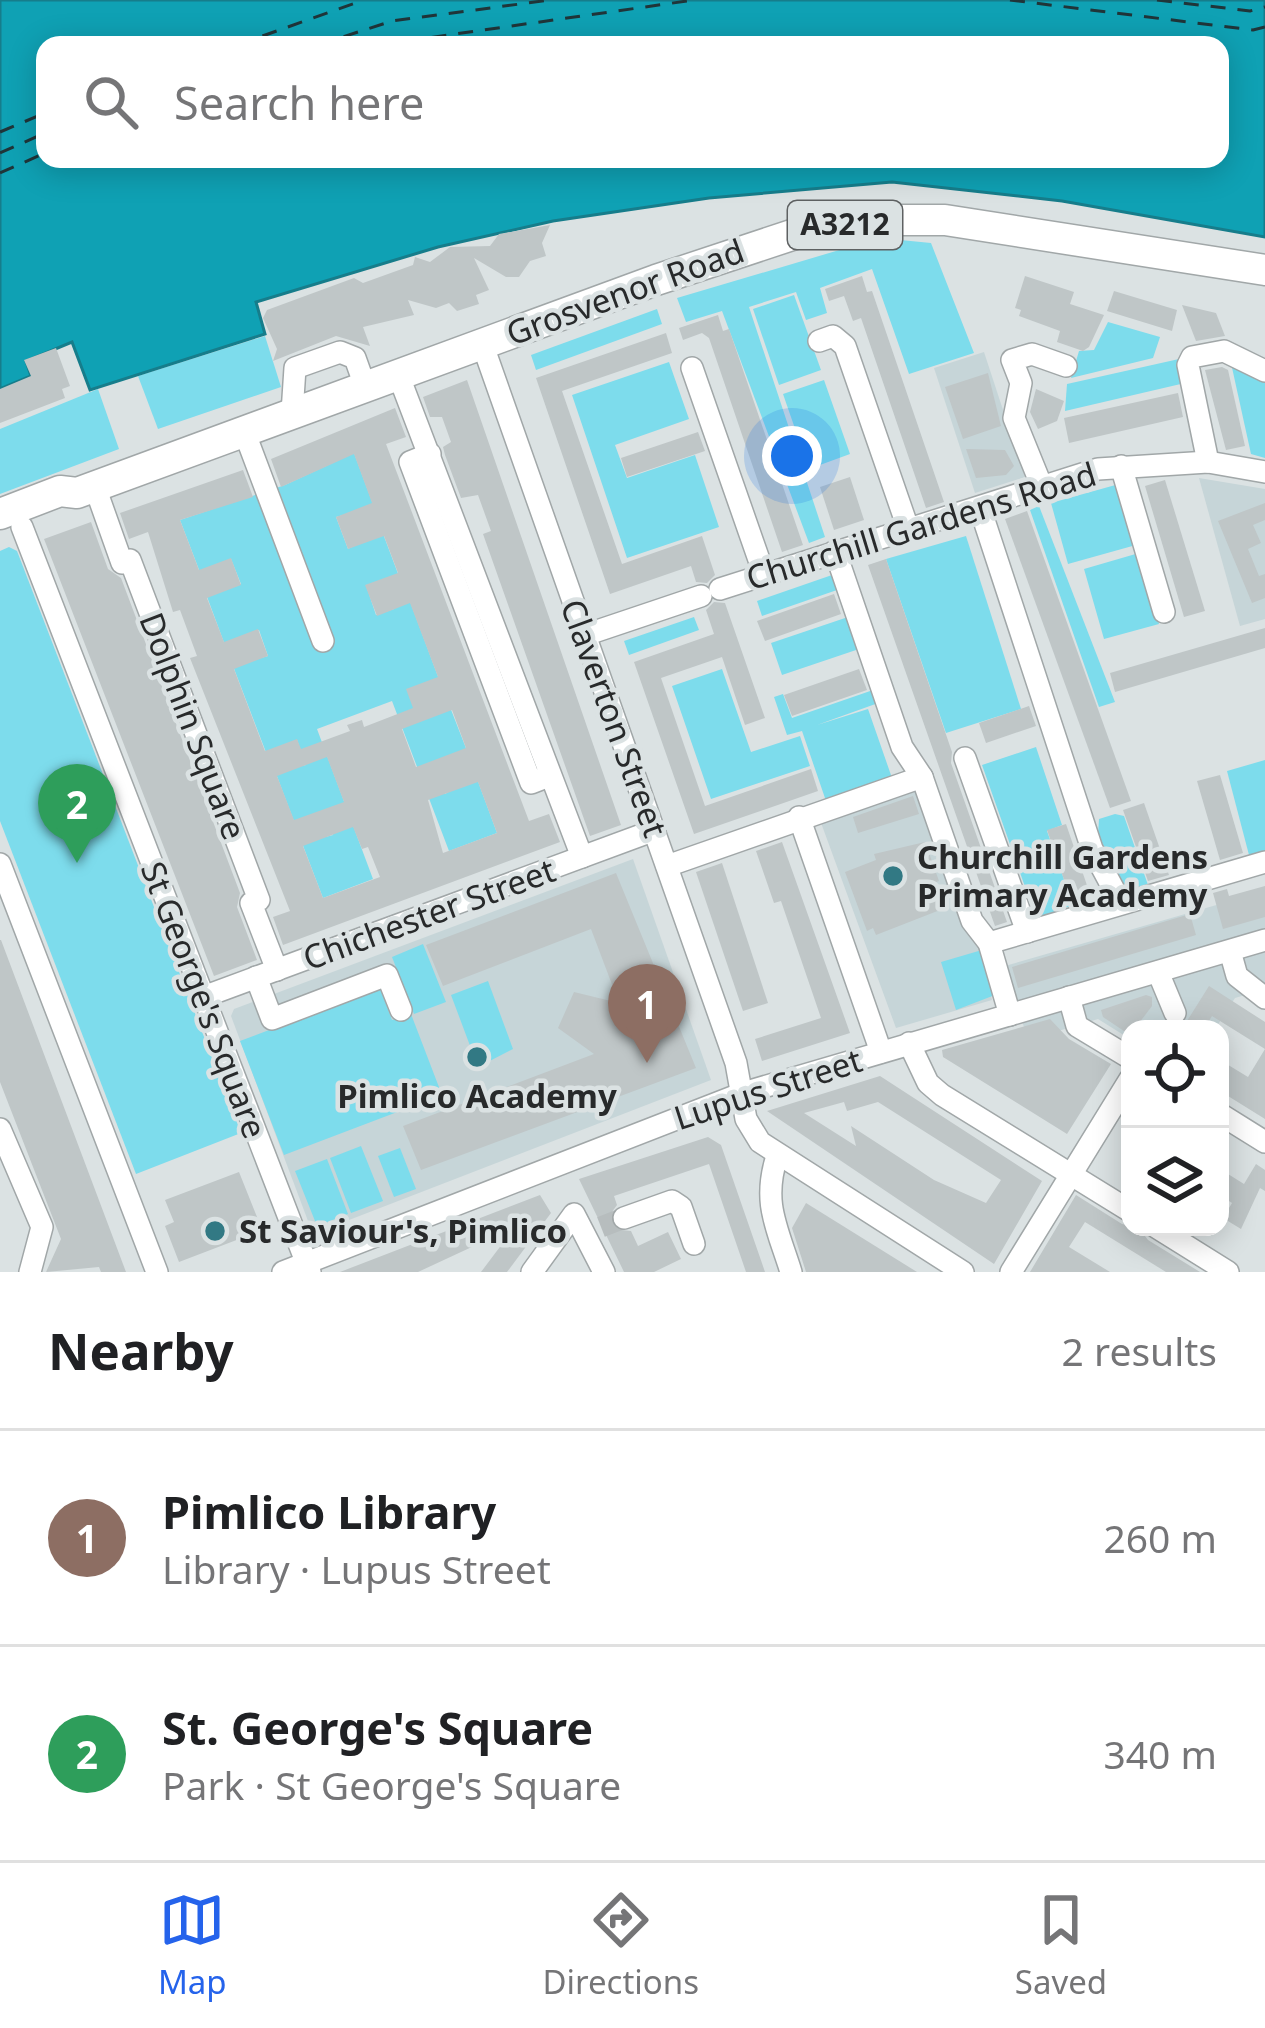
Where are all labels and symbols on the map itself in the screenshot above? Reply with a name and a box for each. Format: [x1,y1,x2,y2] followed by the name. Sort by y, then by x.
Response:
[788,201,902,249] road number: A3212
[500,228,750,355] street label: Grosvenor Road
[762,426,822,486] your location
[740,451,1101,600] street label: Churchill Gardens Road
[551,593,678,843] street label: Claverton Street
[130,606,257,846] street label: Dolphin Square
[38,764,116,863] pin: 2
[917,834,1208,917] place label: Churchill Gardens Primary Academy
[296,847,561,980] street label: Chichester Street
[131,855,278,1145] street label: St George's Square
[880,863,906,889] marker: Churchill Gardens Primary Academy
[608,964,686,1063] pin: 1
[668,1037,868,1140] street label: Lupus Street
[464,1044,490,1070] marker: Pimlico Academy
[337,1073,617,1118] place label: Pimlico Academy
[239,1208,567,1253] place label: St Saviour's, Pimlico
[202,1218,228,1244] marker: St Saviour's, Pimlico

